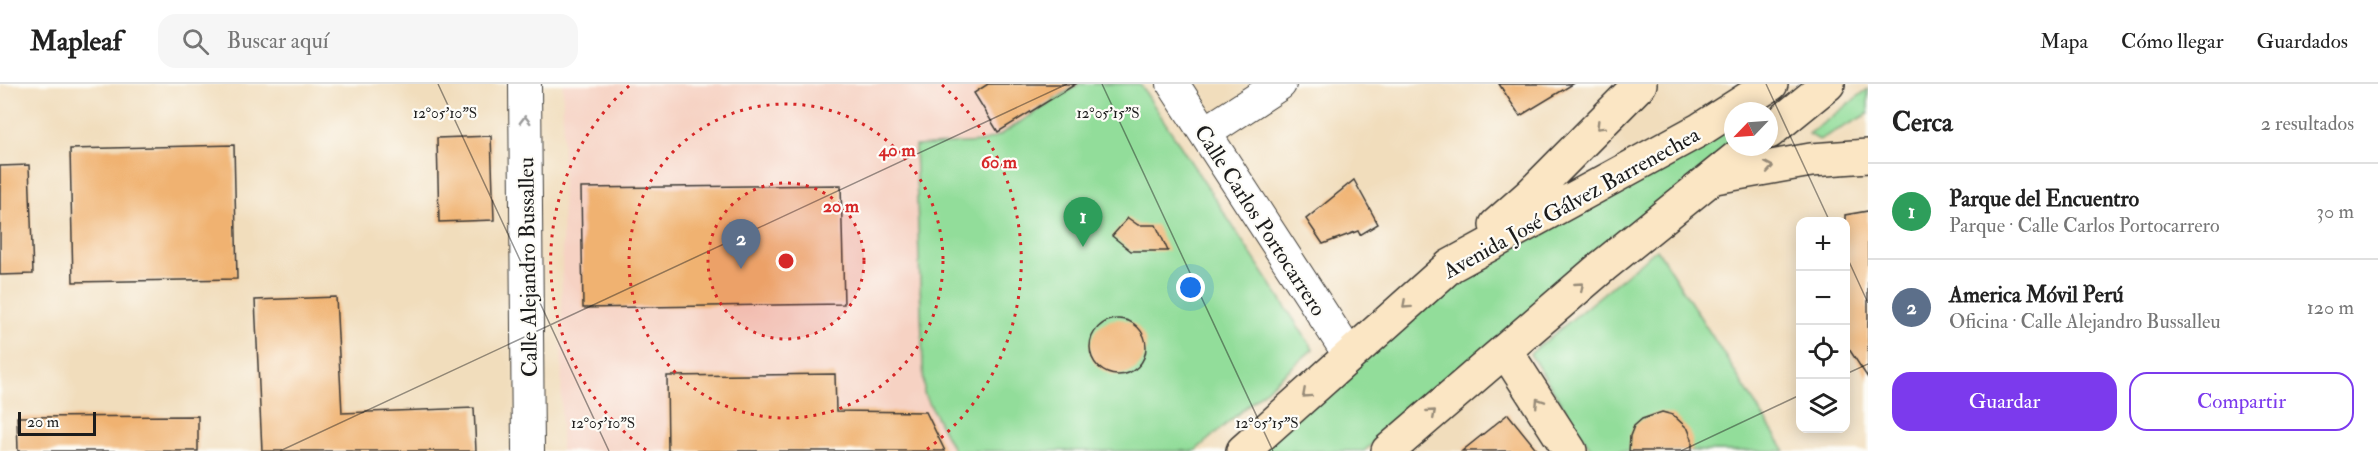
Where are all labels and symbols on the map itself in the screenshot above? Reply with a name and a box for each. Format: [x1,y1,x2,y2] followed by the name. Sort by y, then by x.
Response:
[1724,102,1778,156] north arrow
[413,104,477,123] text: 12°05'10"S
[1076,104,1140,123] text: 12°05'15"S
[519,115,531,124] one-way arrow
[1596,119,1607,130] one-way arrow
[1188,120,1332,321] street label: Calle Carlos Portocarrero
[1437,120,1705,286] street label: Avenida José Gálvez Barrenechea
[878,139,916,162] text: 40 m
[981,151,1018,174] text: 60 m
[512,157,544,377] street label: Calle Alejandro Bussalleu
[1765,162,1774,174] one-way arrow
[823,195,860,218] text: 20 m
[1064,198,1102,247] pin: 1
[722,220,760,269] pin: 2
[776,251,796,271] centre of rings
[1176,273,1205,302] your location
[1573,282,1584,293] one-way arrow
[1402,298,1413,309] one-way arrow
[1302,387,1313,398] one-way arrow
[1534,398,1546,408] one-way arrow
[18,409,96,436] scale bar
[1425,409,1436,420] one-way arrow
[571,414,635,433] text: 12°05'10"S
[1235,414,1299,433] text: 12°05'15"S

